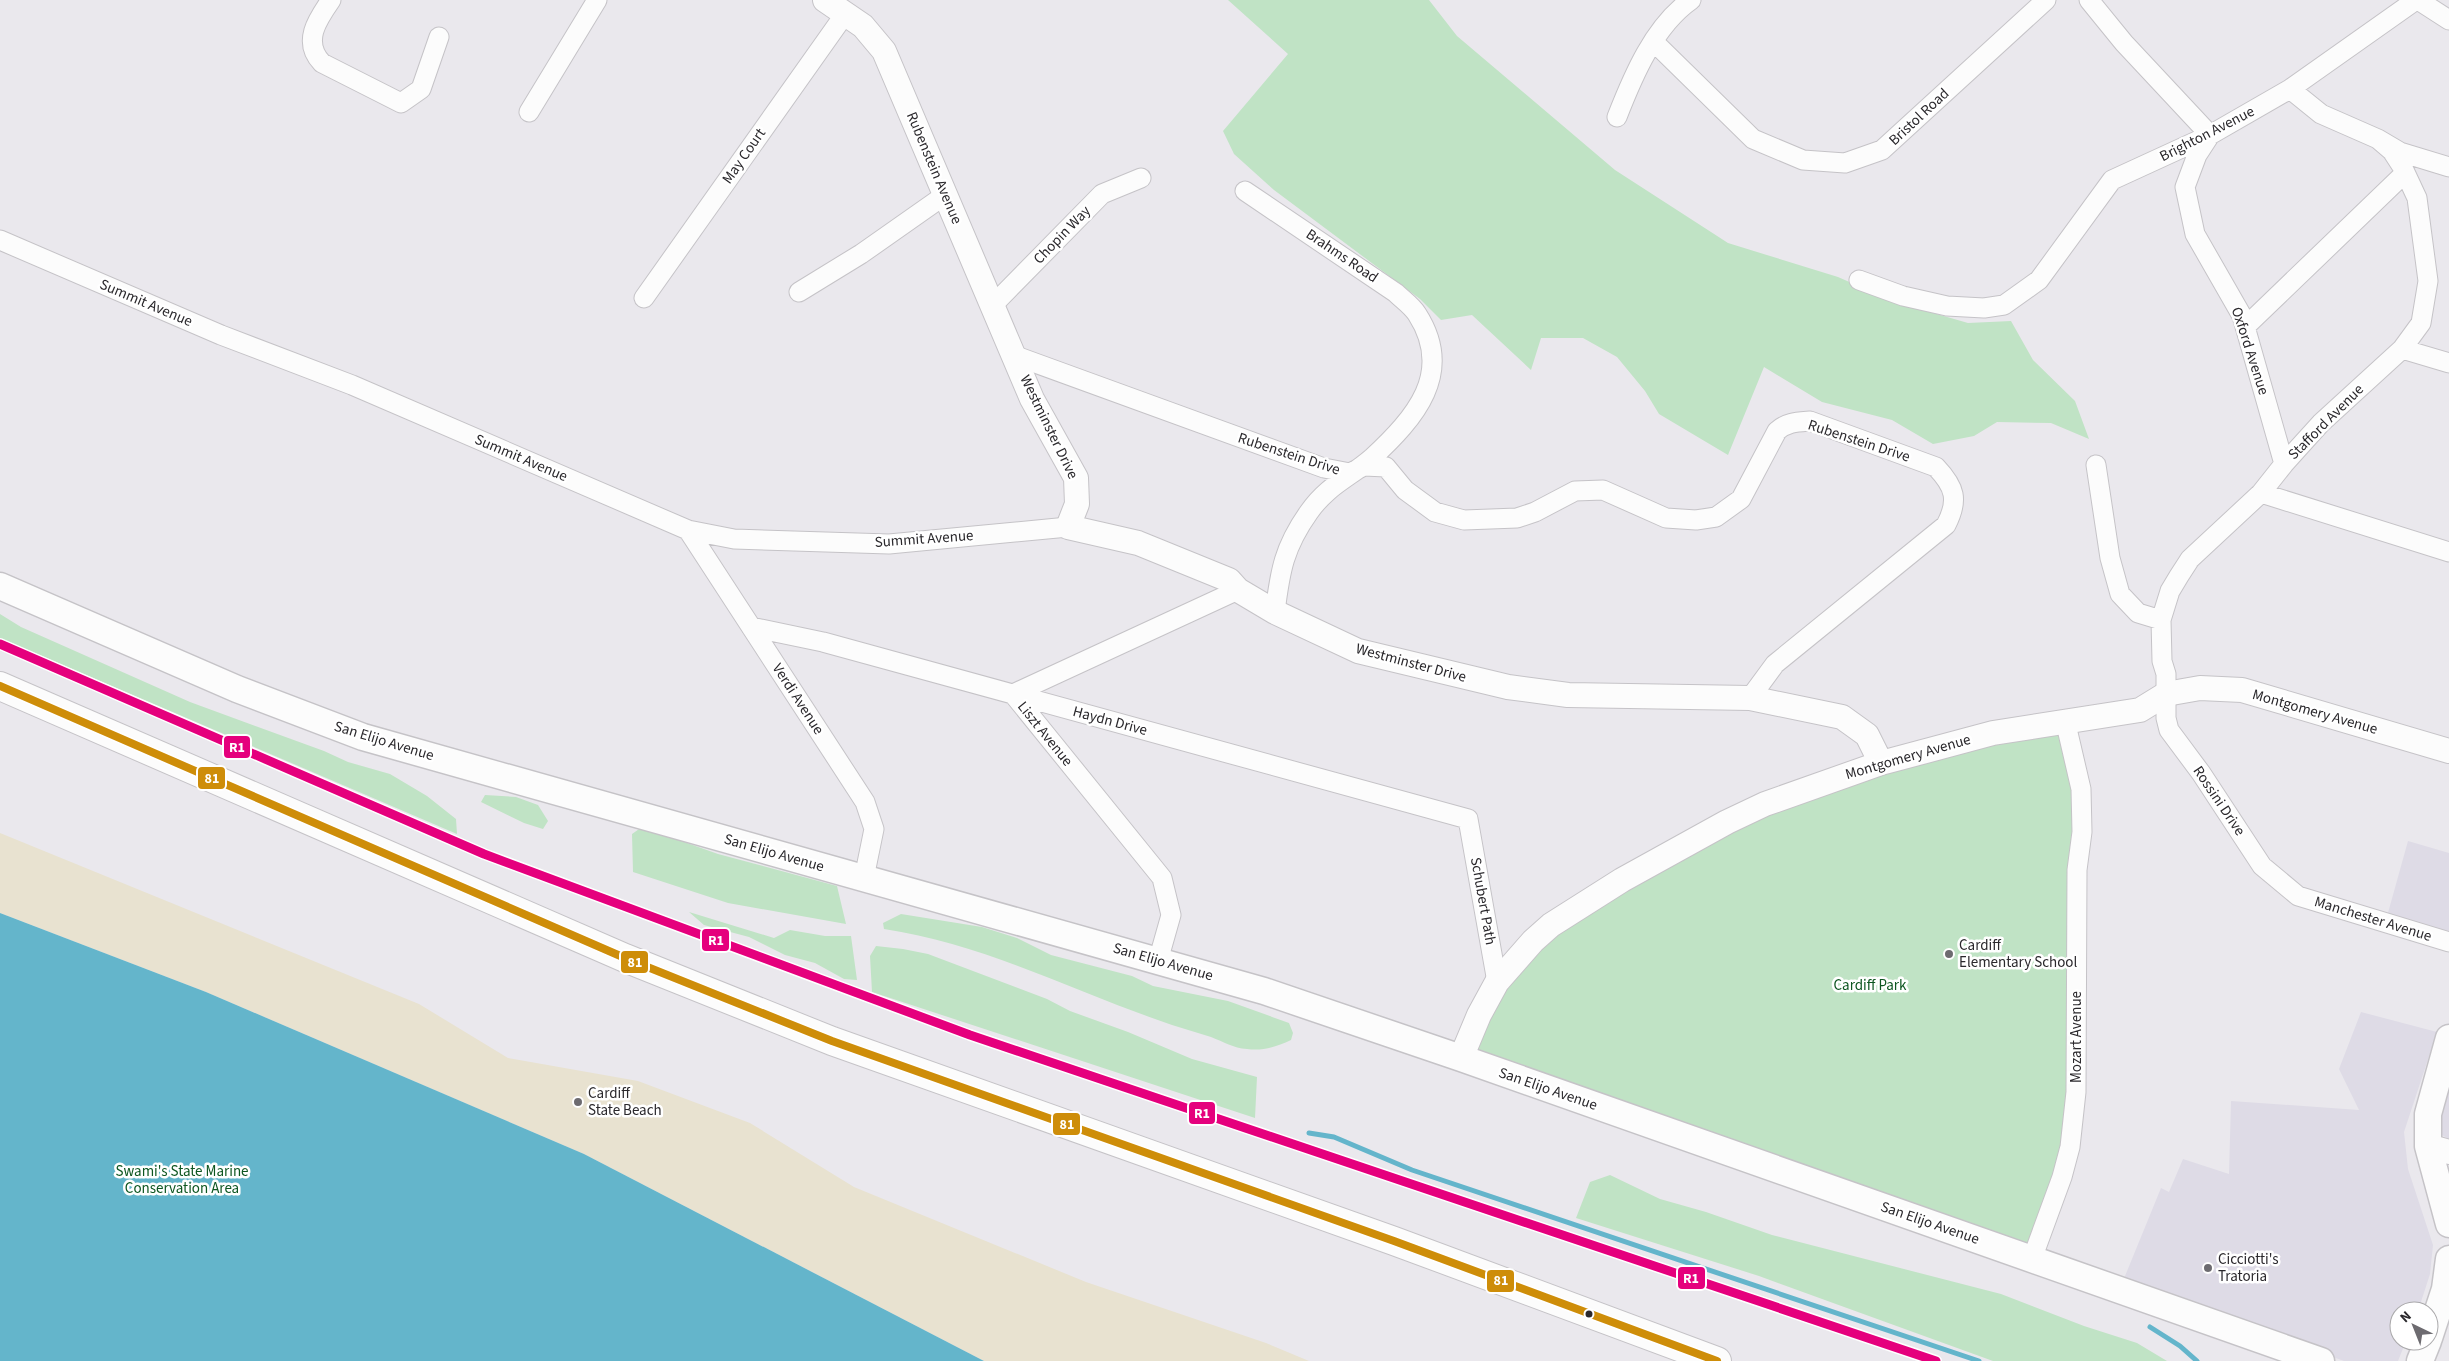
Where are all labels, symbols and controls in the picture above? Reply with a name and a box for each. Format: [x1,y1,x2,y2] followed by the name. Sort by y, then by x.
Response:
[1884,84,1954,150] street label: Bristol Road
[2156,101,2258,167] street label: Brighton Avenue
[901,109,967,227] street label: Rubenstein Avenue
[717,124,771,188] street label: May Court
[1029,201,1095,269] street label: Chopin Way
[1302,224,1382,288] street label: Brahms Road
[96,274,196,332] street label: Summit Avenue
[2226,304,2274,398] street label: Oxford Avenue
[1015,371,1083,483] street label: Westminster Drive
[2283,379,2369,465] street label: Stafford Avenue
[1805,415,1913,467] street label: Rubenstein Drive
[1235,428,1343,480] street label: Rubenstein Drive
[471,429,571,487] street label: Summit Avenue
[874,525,974,553] street label: Summit Avenue
[1353,638,1469,688] street label: Westminster Drive
[767,659,829,739] street label: Verdi Avenue
[2250,684,2380,740] street label: Montgomery Avenue
[1012,697,1078,771] street label: Liszt Avenue
[1070,701,1150,741] street label: Haydn Drive
[332,716,436,766] street label: San Elijo Avenue
[1843,729,1973,785] street label: Montgomery Avenue
[223,735,251,759] line badge: R1
[229,738,245,758] text: R1
[2188,762,2250,840] street label: Rossini Drive
[197,766,226,790] line badge: 81
[205,769,219,789] text: 81
[721,829,827,877] street label: San Elijo Avenue
[1465,856,1501,946] street label: Schubert Path
[2312,891,2434,947] street label: Manchester Avenue
[701,928,730,952] line badge: R1
[708,931,724,951] text: R1
[1959,935,2077,973] place label: Cardiff Elementary School
[1110,938,1216,986] street label: San Elijo Avenue
[1943,948,1955,960] marker: Cardiff Elementary School
[620,950,649,974] line badge: 81
[628,953,642,973] text: 81
[1834,975,1907,996] park label: Cardiff Park
[2066,991,2087,1083] street label: Mozart Avenue
[1496,1062,1600,1116] street label: San Elijo Avenue
[588,1083,662,1121] place label: Cardiff State Beach
[572,1096,584,1108] marker: Cardiff State Beach
[1188,1101,1216,1125] line badge: R1
[1194,1104,1210,1124] text: R1
[1052,1112,1081,1136] line badge: 81
[1060,1115,1074,1135] text: 81
[115,1161,249,1199] park label: Swami's State Marine Conservation Area
[1878,1196,1982,1250] street label: San Elijo Avenue
[2218,1249,2278,1287] place label: Cicciotti's Tratoria
[2202,1262,2214,1274] marker: Cicciotti's Tratoria
[1677,1266,1706,1290] line badge: R1
[1486,1269,1515,1293] line badge: 81
[1683,1269,1699,1289] text: R1
[1494,1271,1508,1291] text: 81
[2389,1301,2439,1351] north arrow
[2396,1307,2416,1328] text: N
[1584,1309,1594,1319] unlabelled marker

